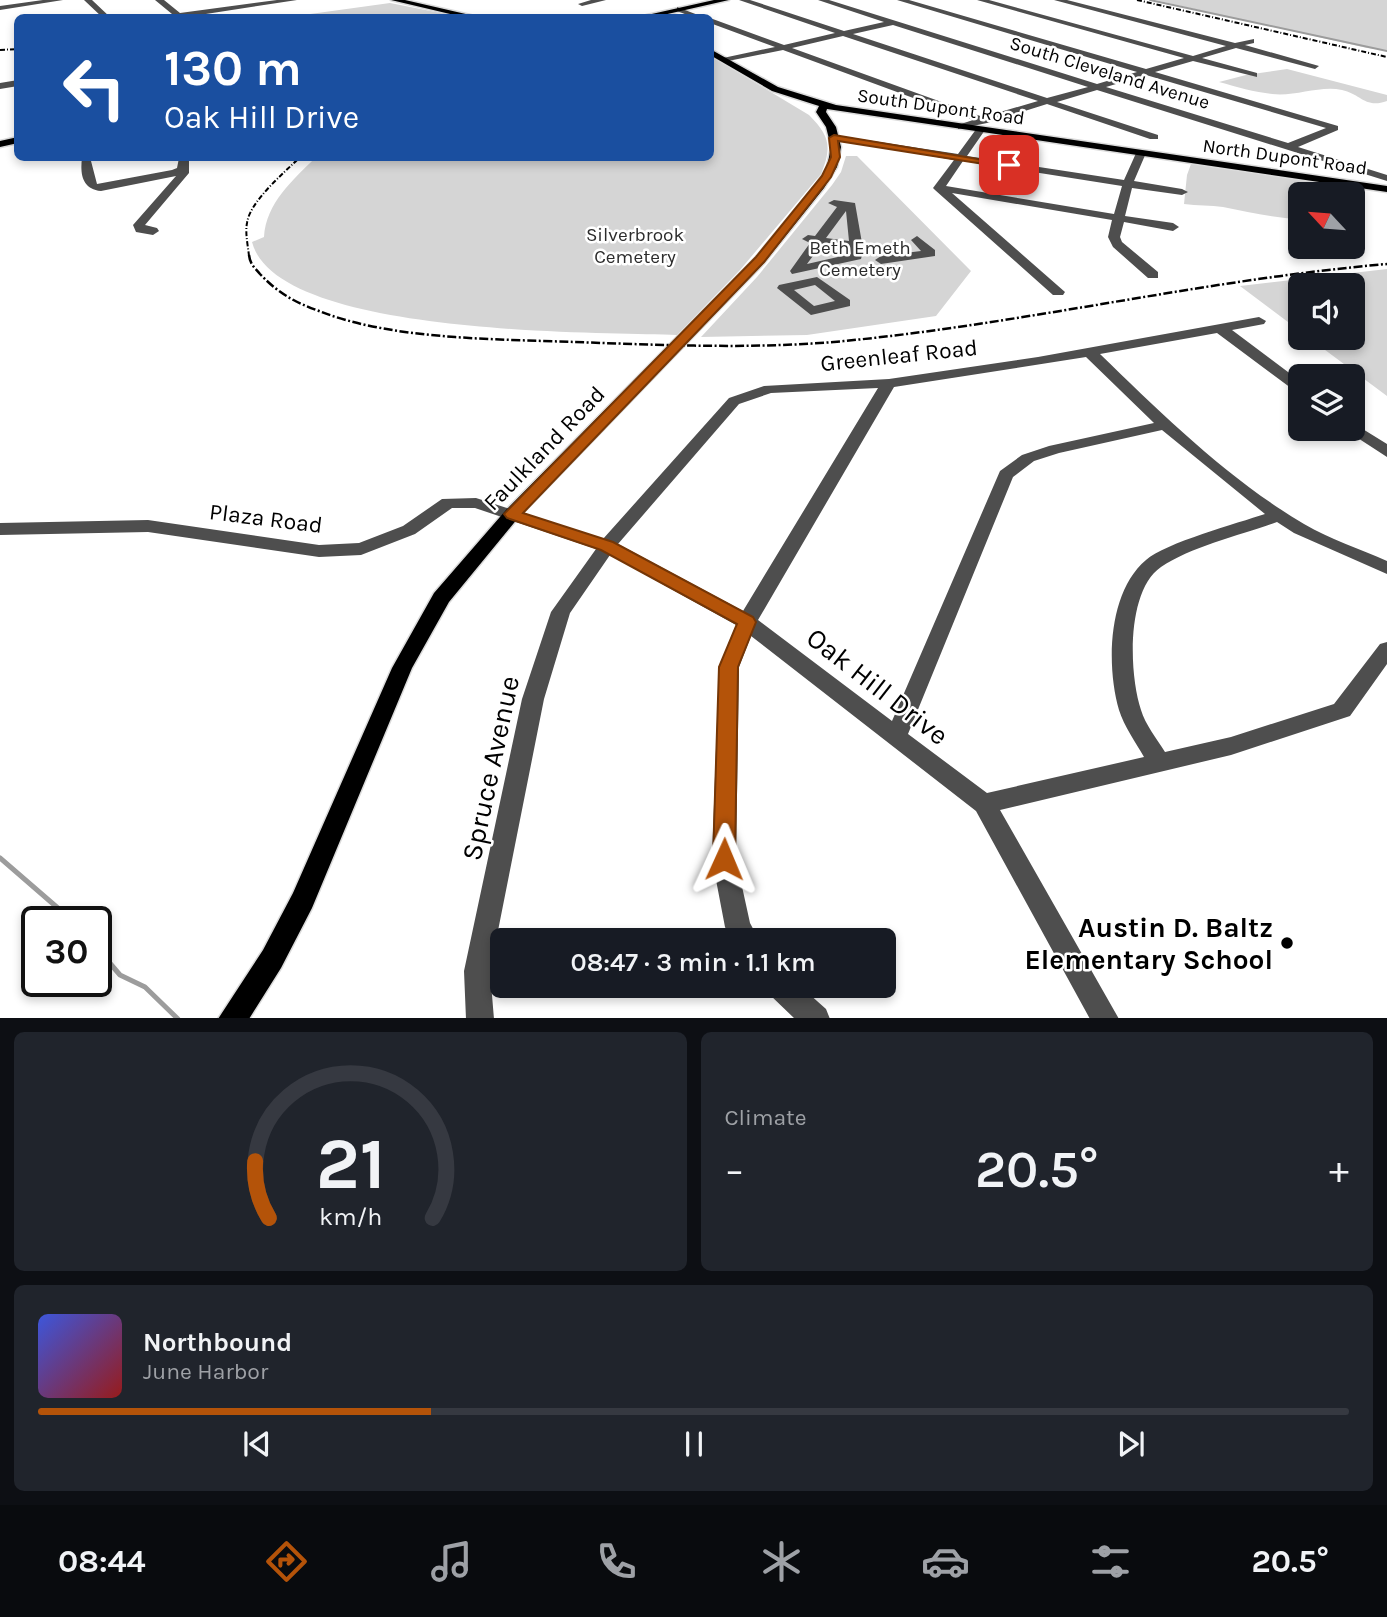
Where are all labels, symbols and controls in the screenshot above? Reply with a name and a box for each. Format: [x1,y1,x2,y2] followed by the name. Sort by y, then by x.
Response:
[1007,32,1212,114] street label: South Cleveland Avenue
[164,40,302,97] text: 130 m
[49,42,140,133] icon: left
[856,84,1026,130] street label: South Dupont Road
[164,99,359,136] text: Oak Hill Drive
[979,135,1039,195] pin
[1201,135,1368,179] street label: North Dupont Road
[990,146,1028,184] icon: arrive
[1288,182,1365,259] north arrow
[1288,182,1365,441] map controls
[586,224,684,268] park label: Silverbrook Cemetery
[809,237,911,281] park label: Beth Emeth Cemetery
[1288,273,1365,350] button: sound
[819,334,979,377] street label: Greenleaf Road
[1288,364,1365,441] button: layers
[478,381,611,516] street label: Faulkland Road
[208,498,324,539] street label: Plaza Road
[800,621,955,752] street label: Oak Hill Drive
[455,673,526,863] street label: Spruce Avenue
[687,822,761,896] position arrow
[21,906,112,997] speed limit sign: 30
[1024,911,1273,976] place label: Austin D. Baltz Elementary School
[1279,935,1295,951] marker: Austin D. Baltz Elementary School
[570,947,816,978] text: 08:47 · 3 min · 1.1 km
[725,1104,807,1131] text: Climate
[315,1121,385,1206] text: 21
[975,1139,1099,1200] text: 20.5°
[725,1148,744,1193] text: −
[1329,1148,1349,1193] text: +
[319,1201,382,1230] text: km/h
[143,1327,292,1358] text: Northbound
[143,1358,268,1385] text: June Harbor
[238,1425,276,1463] icon: previous
[675,1425,713,1463] icon: pause
[1112,1425,1150,1463] icon: next
[262,1537,311,1586] icon: directions
[427,1537,476,1586] icon: music
[592,1537,641,1586] icon: phone
[757,1537,806,1586] icon: climate
[921,1537,970,1586] icon: car
[1086,1537,1135,1586] icon: filters
[58,1543,146,1580] text: 08:44
[1251,1543,1329,1580] text: 20.5°

